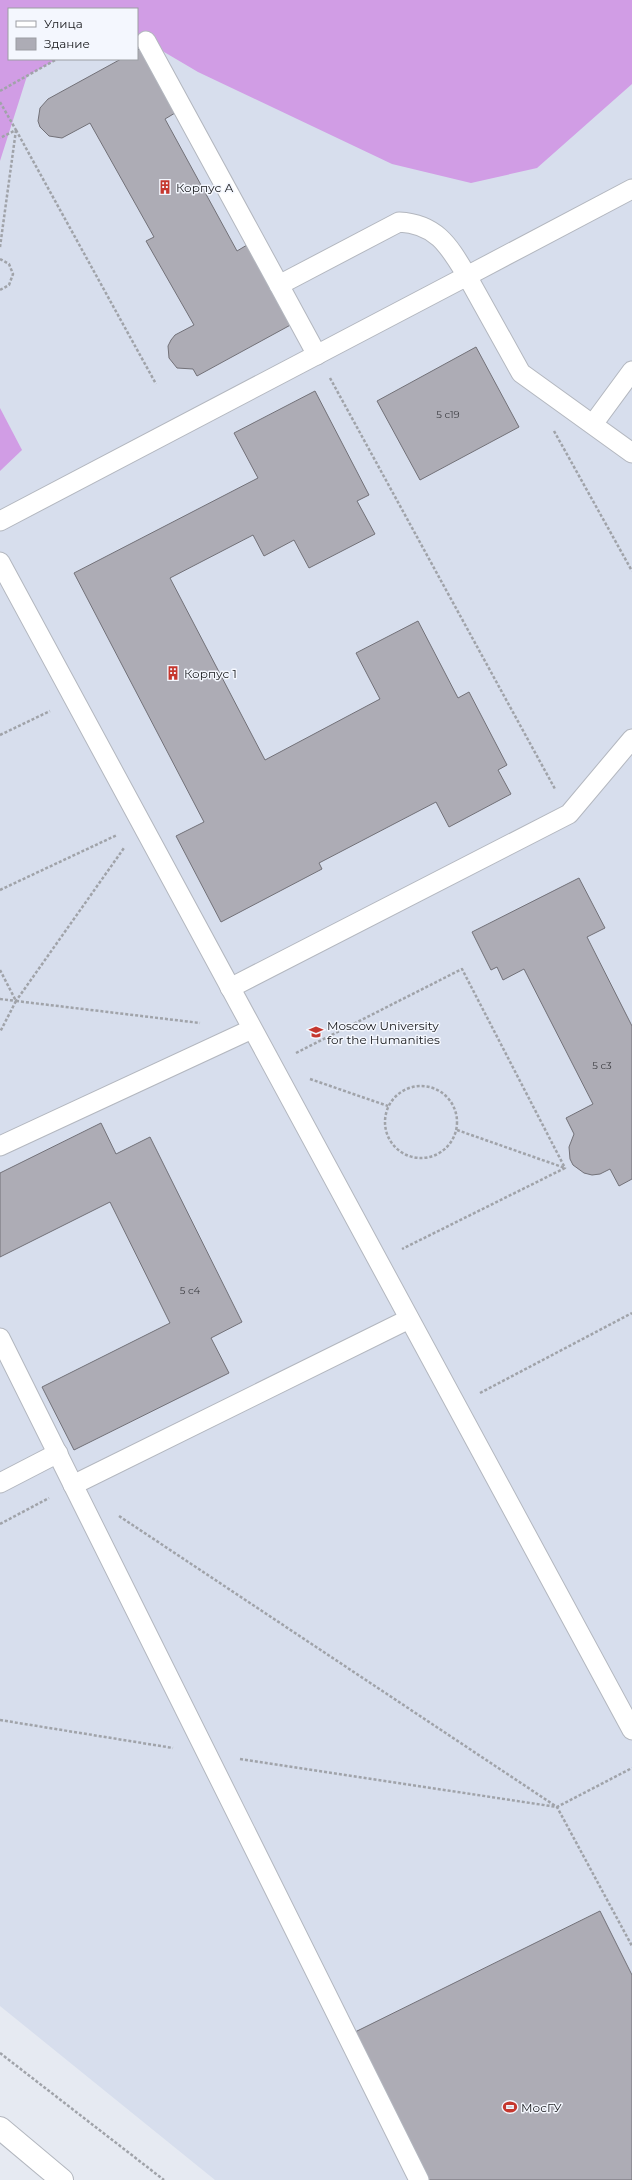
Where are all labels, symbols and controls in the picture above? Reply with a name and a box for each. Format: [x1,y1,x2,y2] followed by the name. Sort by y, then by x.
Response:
[8,8,138,60] legend
[44,16,83,31] text: Улица
[44,36,90,51] text: Здание
[157,179,173,195] building icon: Корпус А
[176,180,233,195] place label: Корпус А
[436,408,460,421] house number: 5 с19
[165,665,181,681] building icon: Корпус 1
[184,666,237,681] place label: Корпус 1
[327,1018,440,1047] place label: Moscow University for the Humanities
[308,1024,324,1040] school or university icon: Moscow University for the Humanities
[592,1059,612,1072] house number: 5 с3
[180,1284,201,1297] house number: 5 с4
[502,2099,518,2115] sports icon: МосГУ
[521,2100,562,2115] place label: МосГУ

